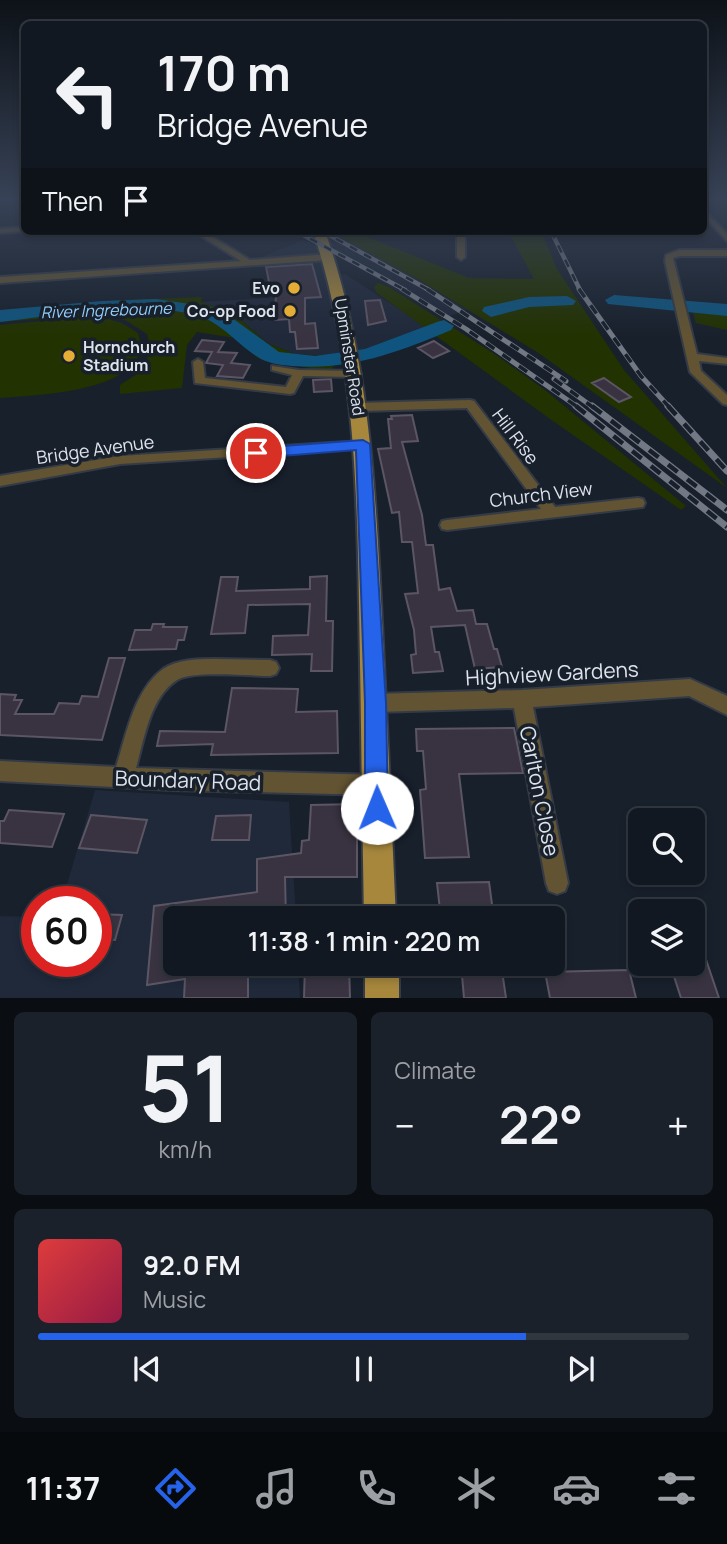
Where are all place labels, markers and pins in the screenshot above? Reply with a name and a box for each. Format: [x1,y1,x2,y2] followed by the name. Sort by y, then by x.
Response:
[252,277,280,299] place label: Evo
[286,280,302,296] marker: Evo
[187,300,276,322] place label: Co-op Food
[282,303,298,319] marker: Co-op Food
[83,336,175,376] place label: Hornchurch Stadium
[61,348,77,364] marker: Hornchurch Stadium
[226,423,286,483] pin

